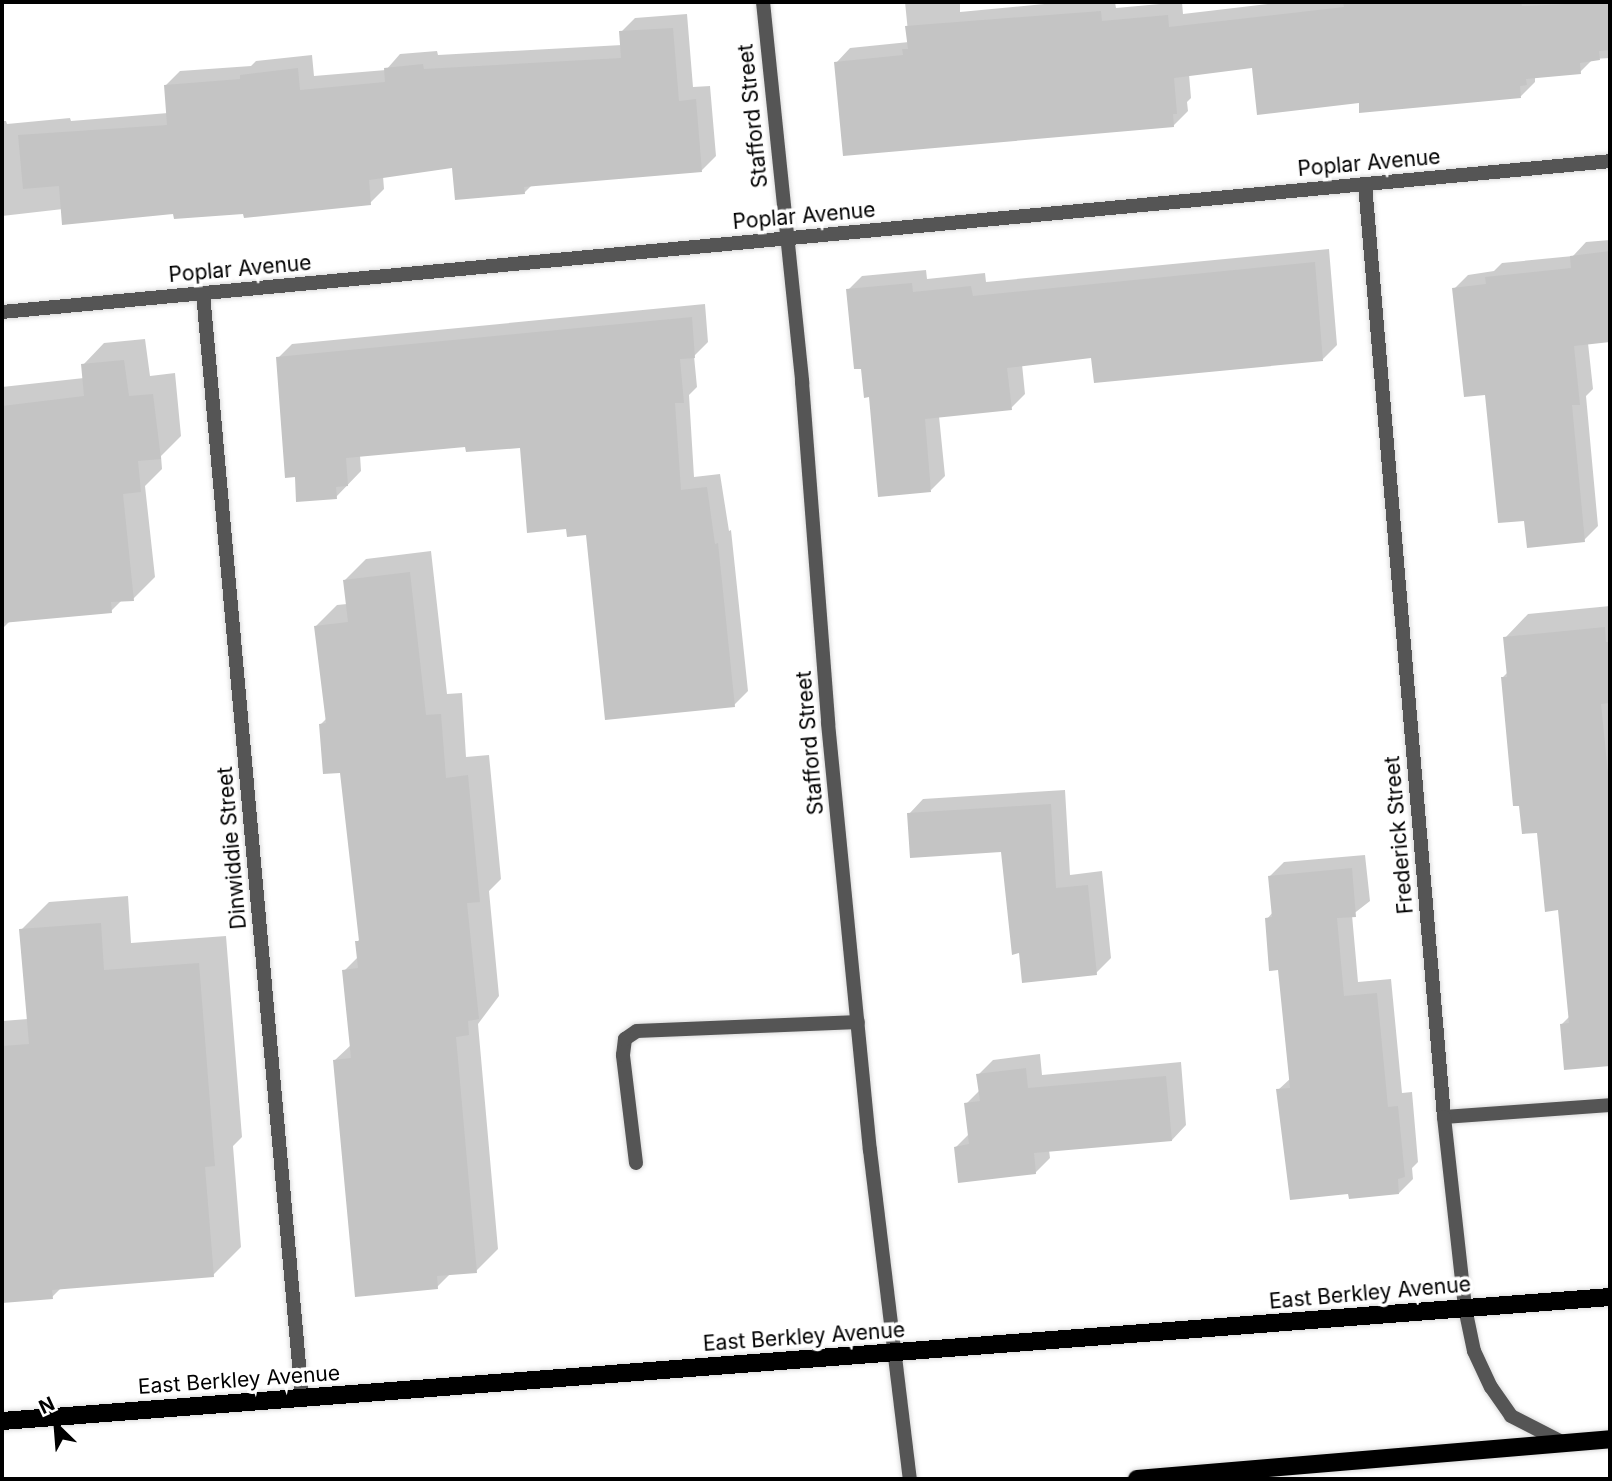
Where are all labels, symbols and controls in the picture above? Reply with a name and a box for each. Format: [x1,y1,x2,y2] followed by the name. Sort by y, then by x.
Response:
[733,43,773,189] street label: Stafford Street
[1297,144,1441,182] street label: Poplar Avenue
[732,197,876,235] street label: Poplar Avenue
[168,250,312,288] street label: Poplar Avenue
[791,670,829,816] street label: Stafford Street
[1380,755,1418,915] street label: Frederick Street
[212,766,252,930] street label: Dinwiddie Street
[1268,1272,1472,1314] street label: East Berkley Avenue
[702,1317,906,1357] street label: East Berkley Avenue
[137,1360,341,1400] street label: East Berkley Avenue
[21,1390,91,1460] north arrow
[35,1392,58,1419] text: N

